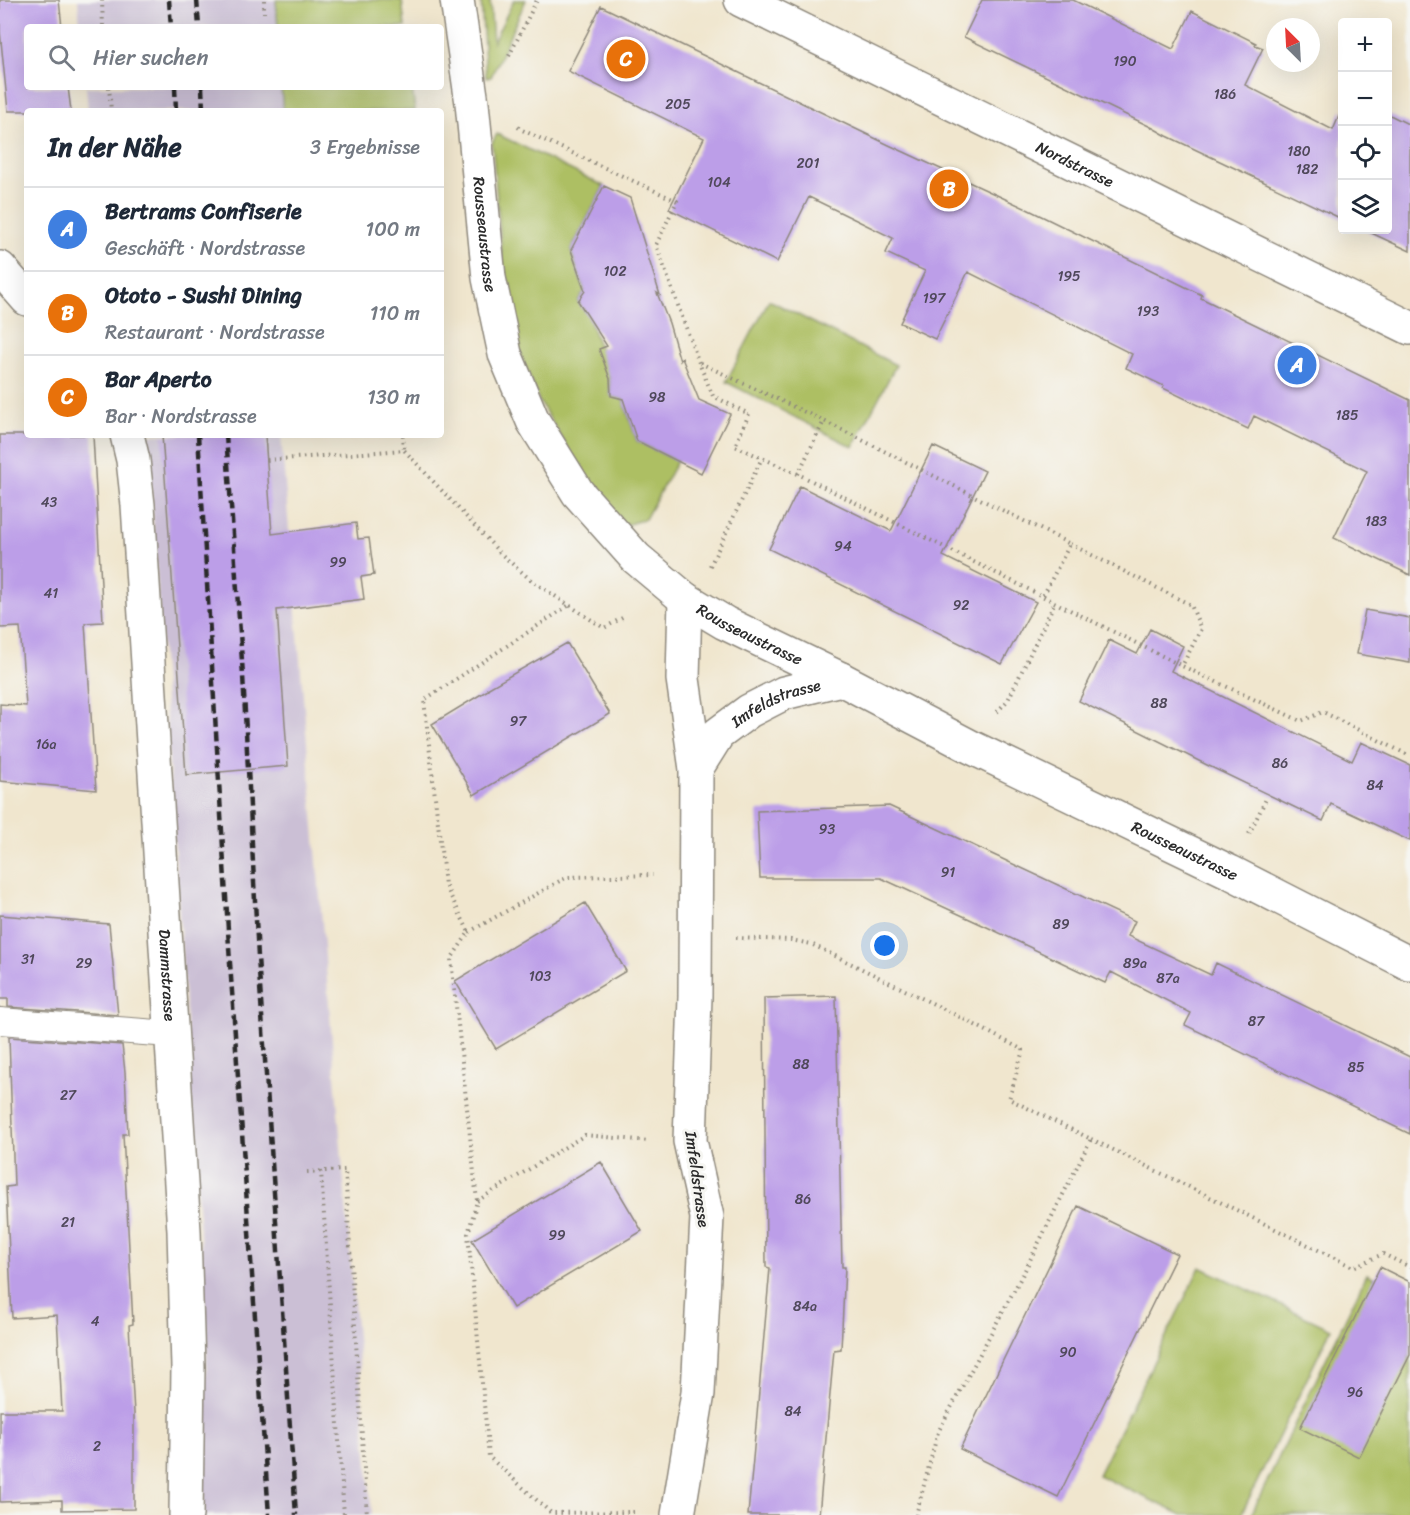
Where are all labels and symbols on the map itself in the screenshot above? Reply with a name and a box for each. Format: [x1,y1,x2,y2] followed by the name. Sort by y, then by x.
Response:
[1266,18,1320,72] north arrow
[606,36,646,82] pin: C
[1113,49,1137,74] house number: 190
[1214,82,1236,107] house number: 186
[665,92,691,117] house number: 205
[1031,133,1119,196] street label: Nordstrasse
[1287,139,1311,164] house number: 180
[797,151,819,176] house number: 201
[1296,157,1318,182] house number: 182
[930,166,968,212] pin: B
[707,170,731,195] house number: 104
[464,175,506,295] street label: Rousseaustrasse
[604,259,626,284] house number: 102
[1057,264,1081,289] house number: 195
[923,286,946,311] house number: 197
[1137,299,1159,324] house number: 193
[1278,342,1316,388] pin: A
[648,385,666,410] house number: 98
[1335,403,1359,428] house number: 185
[41,490,58,515] house number: 43
[1365,509,1387,534] house number: 183
[834,534,852,559] house number: 94
[329,550,347,575] house number: 99
[44,581,58,606] house number: 41
[953,593,969,618] house number: 92
[691,595,808,674] street label: Rousseaustrasse
[723,670,824,736] street label: Imfeldstrasse
[1151,691,1168,716] house number: 88
[510,709,527,734] house number: 97
[36,732,57,757] house number: 16a
[1272,751,1288,776] house number: 86
[1366,773,1384,798] house number: 84
[1126,813,1244,889] street label: Rousseaustrasse
[819,817,835,842] house number: 93
[941,860,955,885] house number: 91
[1052,912,1070,937] house number: 89
[150,928,185,1022] street label: Dammstrasse
[870,931,899,960] your location
[21,947,35,972] house number: 31
[76,951,93,976] house number: 29
[1123,951,1147,976] house number: 89a
[529,964,552,989] house number: 103
[1156,966,1180,991] house number: 87a
[1248,1009,1265,1034] house number: 87
[793,1052,810,1077] house number: 88
[1348,1055,1365,1080] house number: 85
[60,1083,77,1108] house number: 27
[676,1128,719,1229] street label: Imfeldstrasse
[795,1187,811,1212] house number: 86
[61,1210,75,1235] house number: 21
[548,1223,566,1248] house number: 99
[793,1294,817,1319] house number: 84a
[91,1309,100,1334] house number: 4
[1059,1340,1077,1365] house number: 90
[1347,1380,1363,1405] house number: 96
[784,1399,802,1424] house number: 84
[93,1434,101,1459] house number: 2

